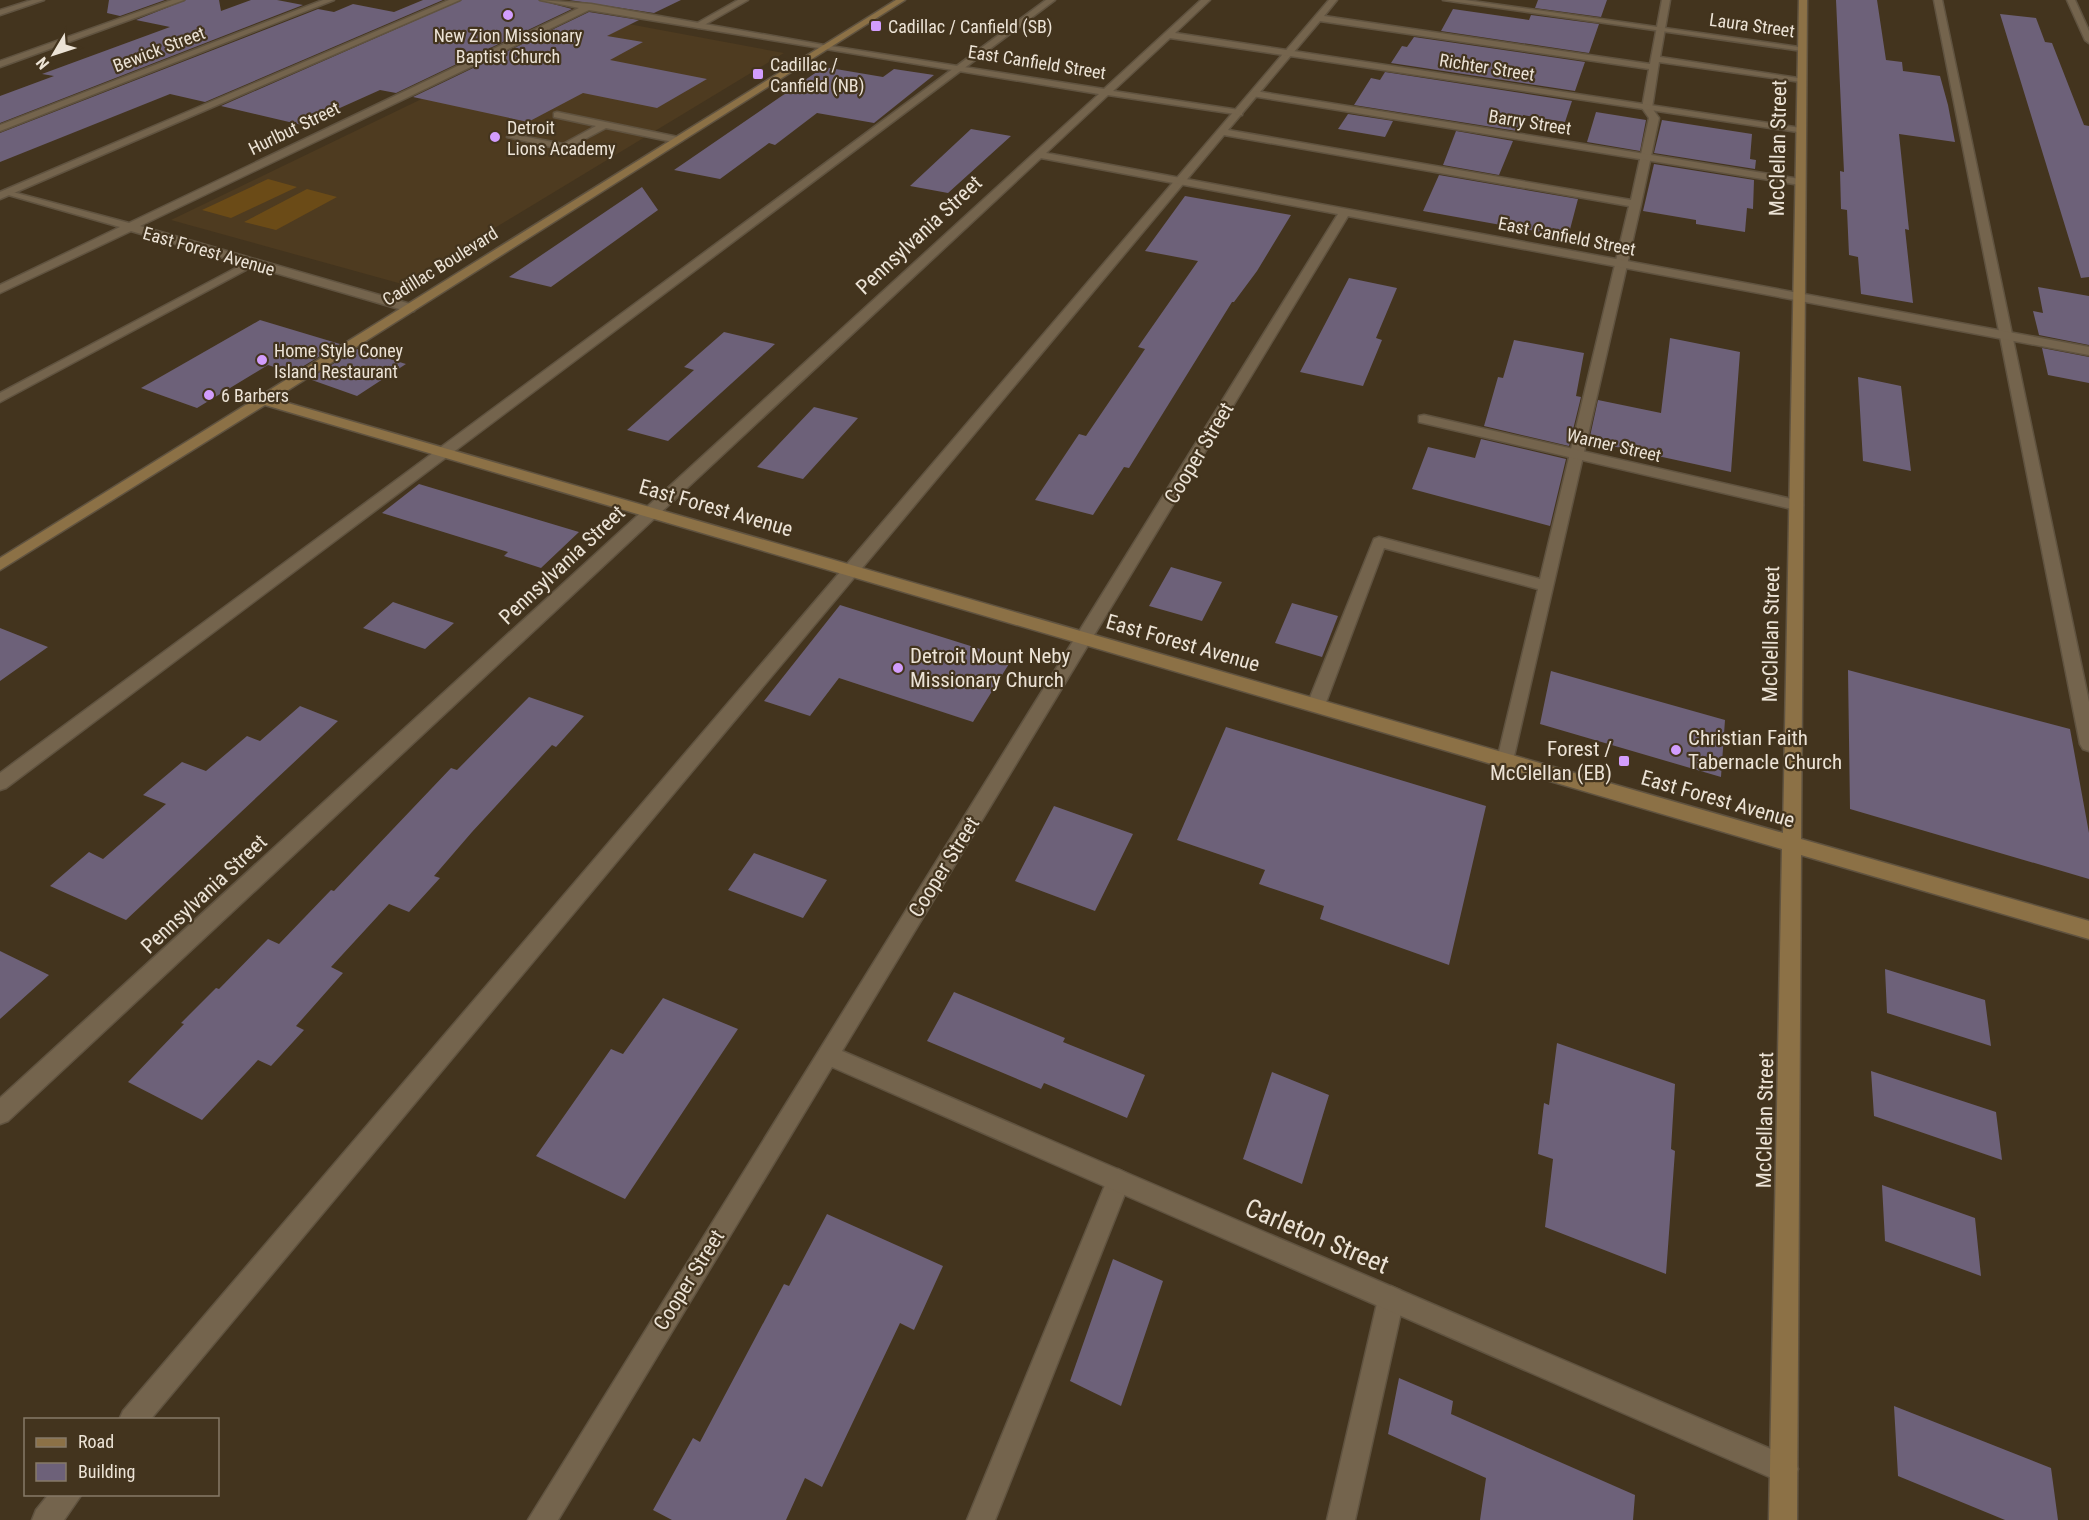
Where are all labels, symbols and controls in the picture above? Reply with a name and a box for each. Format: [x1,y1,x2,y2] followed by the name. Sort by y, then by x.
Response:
[501,8,515,22] marker: New Zion Missionary Baptist Church
[1708,9,1796,41] street label: Laura Street
[888,16,1053,38] place label: Cadillac / Canfield (SB)
[869,19,883,33] marker: Cadillac / Canfield (SB)
[110,22,208,76] street label: Bewick Street
[24,24,84,84] north arrow
[434,25,583,67] place label: New Zion Missionary Baptist Church
[967,41,1107,83] street label: East Canfield Street
[1438,49,1536,85] street label: Richter Street
[32,53,53,73] text: N
[770,54,864,97] place label: Cadillac / Canfield (NB)
[751,67,765,81] marker: Cadillac / Canfield (NB)
[1765,80,1791,216] street label: McClellan Street
[245,97,343,159] street label: Hurlbut Street
[1487,105,1573,139] street label: Barry Street
[507,117,616,159] place label: Detroit Lions Academy
[488,130,502,144] marker: Detroit Lions Academy
[851,171,987,299] street label: Pennsylvania Street
[1497,212,1637,260] street label: East Canfield Street
[141,222,277,280] street label: East Forest Avenue
[379,222,501,310] street label: Cadillac Boulevard
[274,340,403,382] place label: Home Style Coney Island Restaurant
[255,353,269,367] marker: Home Style Coney Island Restaurant
[221,385,289,406] place label: 6 Barbers
[202,388,216,402] marker: 6 Barbers
[1159,398,1239,508] street label: Cooper Street
[1565,424,1663,466] street label: Warner Street
[636,475,796,541] street label: East Forest Avenue
[494,501,630,629] street label: Pennsylvania Street
[1758,566,1784,702] street label: McClellan Street
[1103,610,1263,676] street label: East Forest Avenue
[910,644,1070,692] place label: Detroit Mount Neby Missionary Church
[891,661,905,675] marker: Detroit Mount Neby Missionary Church
[1688,726,1842,774] place label: Christian Faith Tabernacle Church
[1490,737,1612,785] place label: Forest / McClellan (EB)
[1669,743,1683,757] marker: Christian Faith Tabernacle Church
[1617,754,1631,768] marker: Forest / McClellan (EB)
[1638,766,1798,832] street label: East Forest Avenue
[904,812,984,922] street label: Cooper Street
[136,830,272,958] street label: Pennsylvania Street
[1752,1052,1778,1188] street label: McClellan Street
[1241,1192,1393,1280] street label: Carleton Street
[649,1225,729,1335] street label: Cooper Street
[24,1418,219,1496] legend
[78,1431,114,1452] text: Road
[78,1461,135,1482] text: Building

